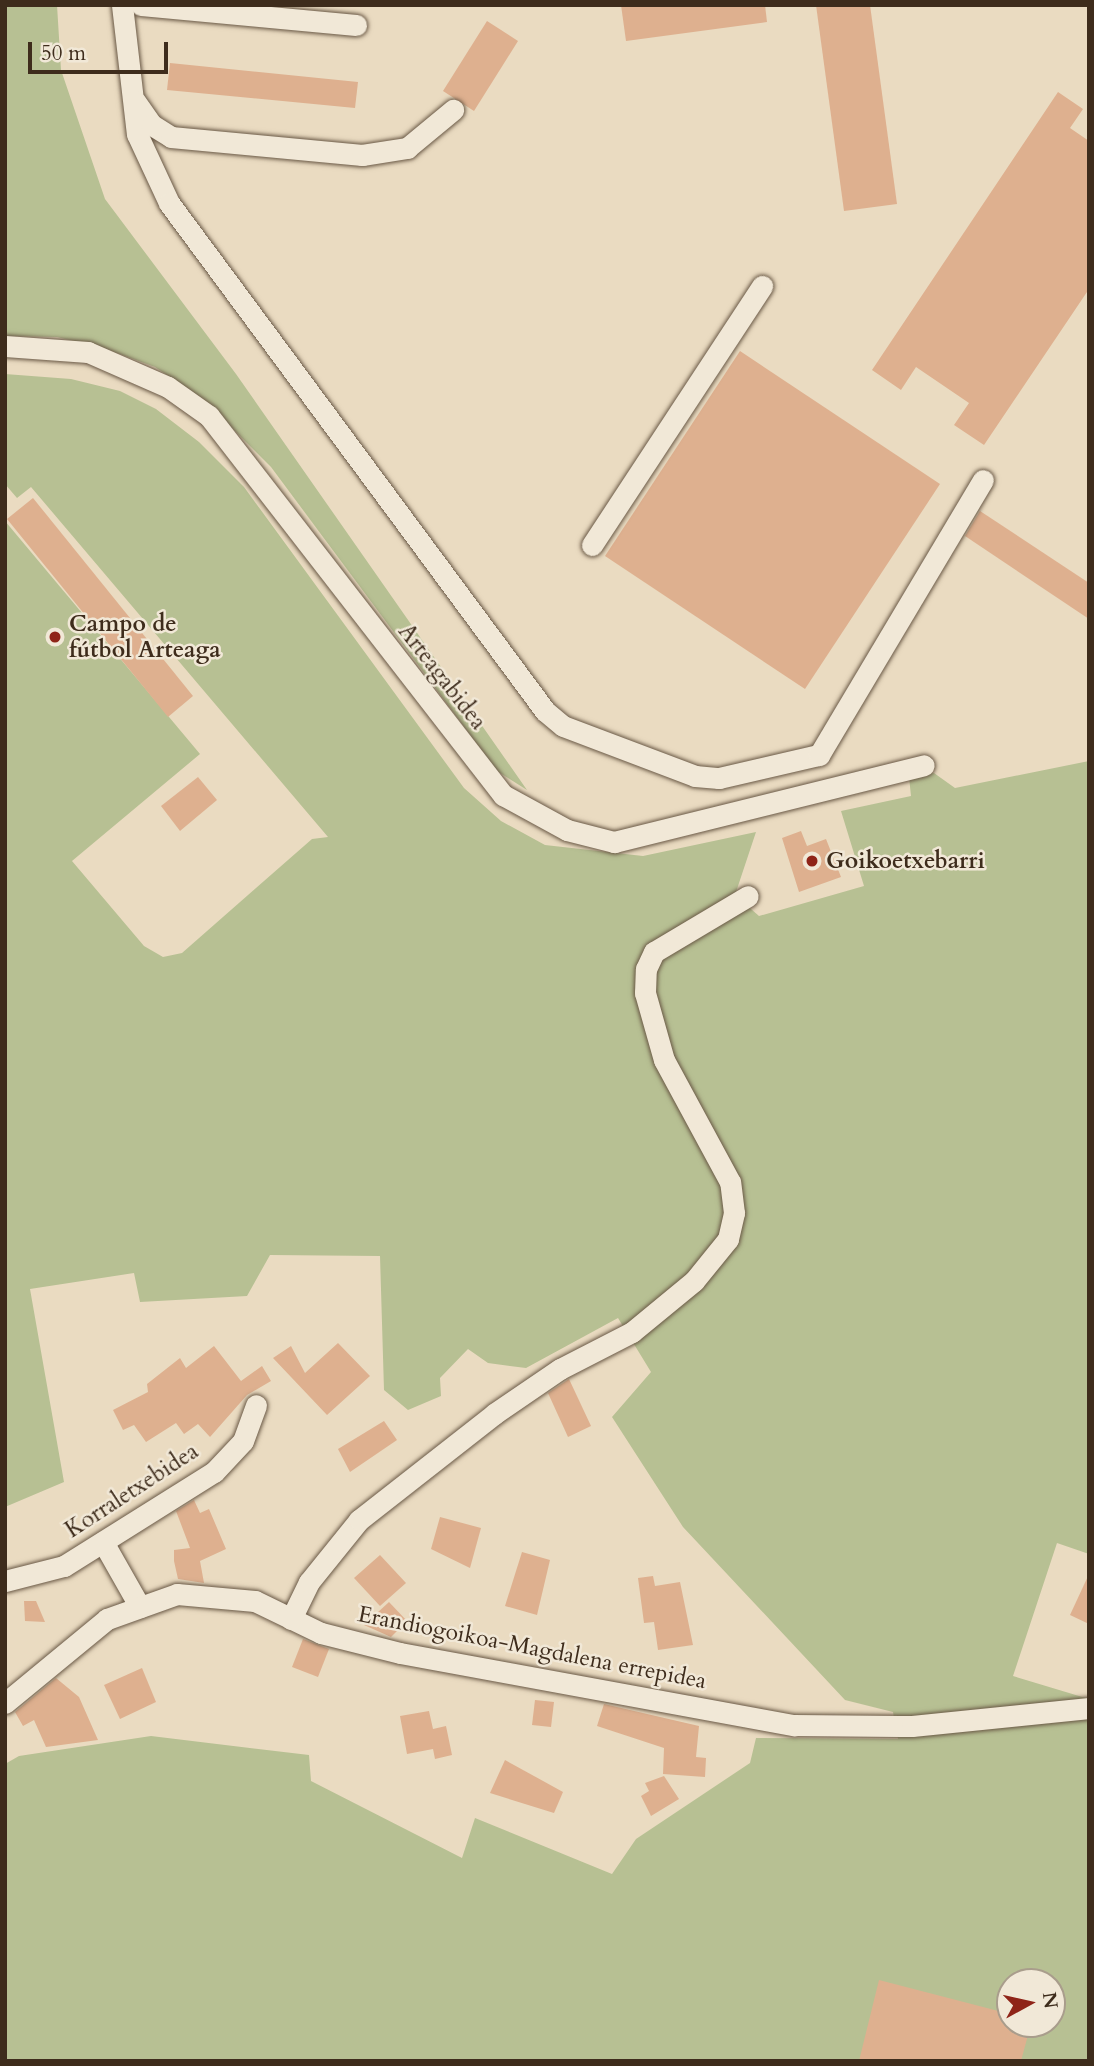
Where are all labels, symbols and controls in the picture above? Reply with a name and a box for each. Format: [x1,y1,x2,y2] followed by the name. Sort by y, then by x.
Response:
[32,28,172,72] scale bar
[41,39,86,68] text: 50 m
[69,610,221,664] place label: Campo de fútbol Arteaga
[392,619,492,735] street label: Arteagabidea
[47,629,63,645] marker: Campo de fútbol Arteaga
[826,847,985,875] place label: Goikoetxebarri
[804,853,820,869] marker: Goikoetxebarri
[60,1438,204,1544] street label: Korraletxebidea
[355,1601,709,1695] street label: Erandiogoikoa-Magdalena errepidea
[996,1968,1066,2038] north arrow
[1036,1990,1064,2010] text: N

